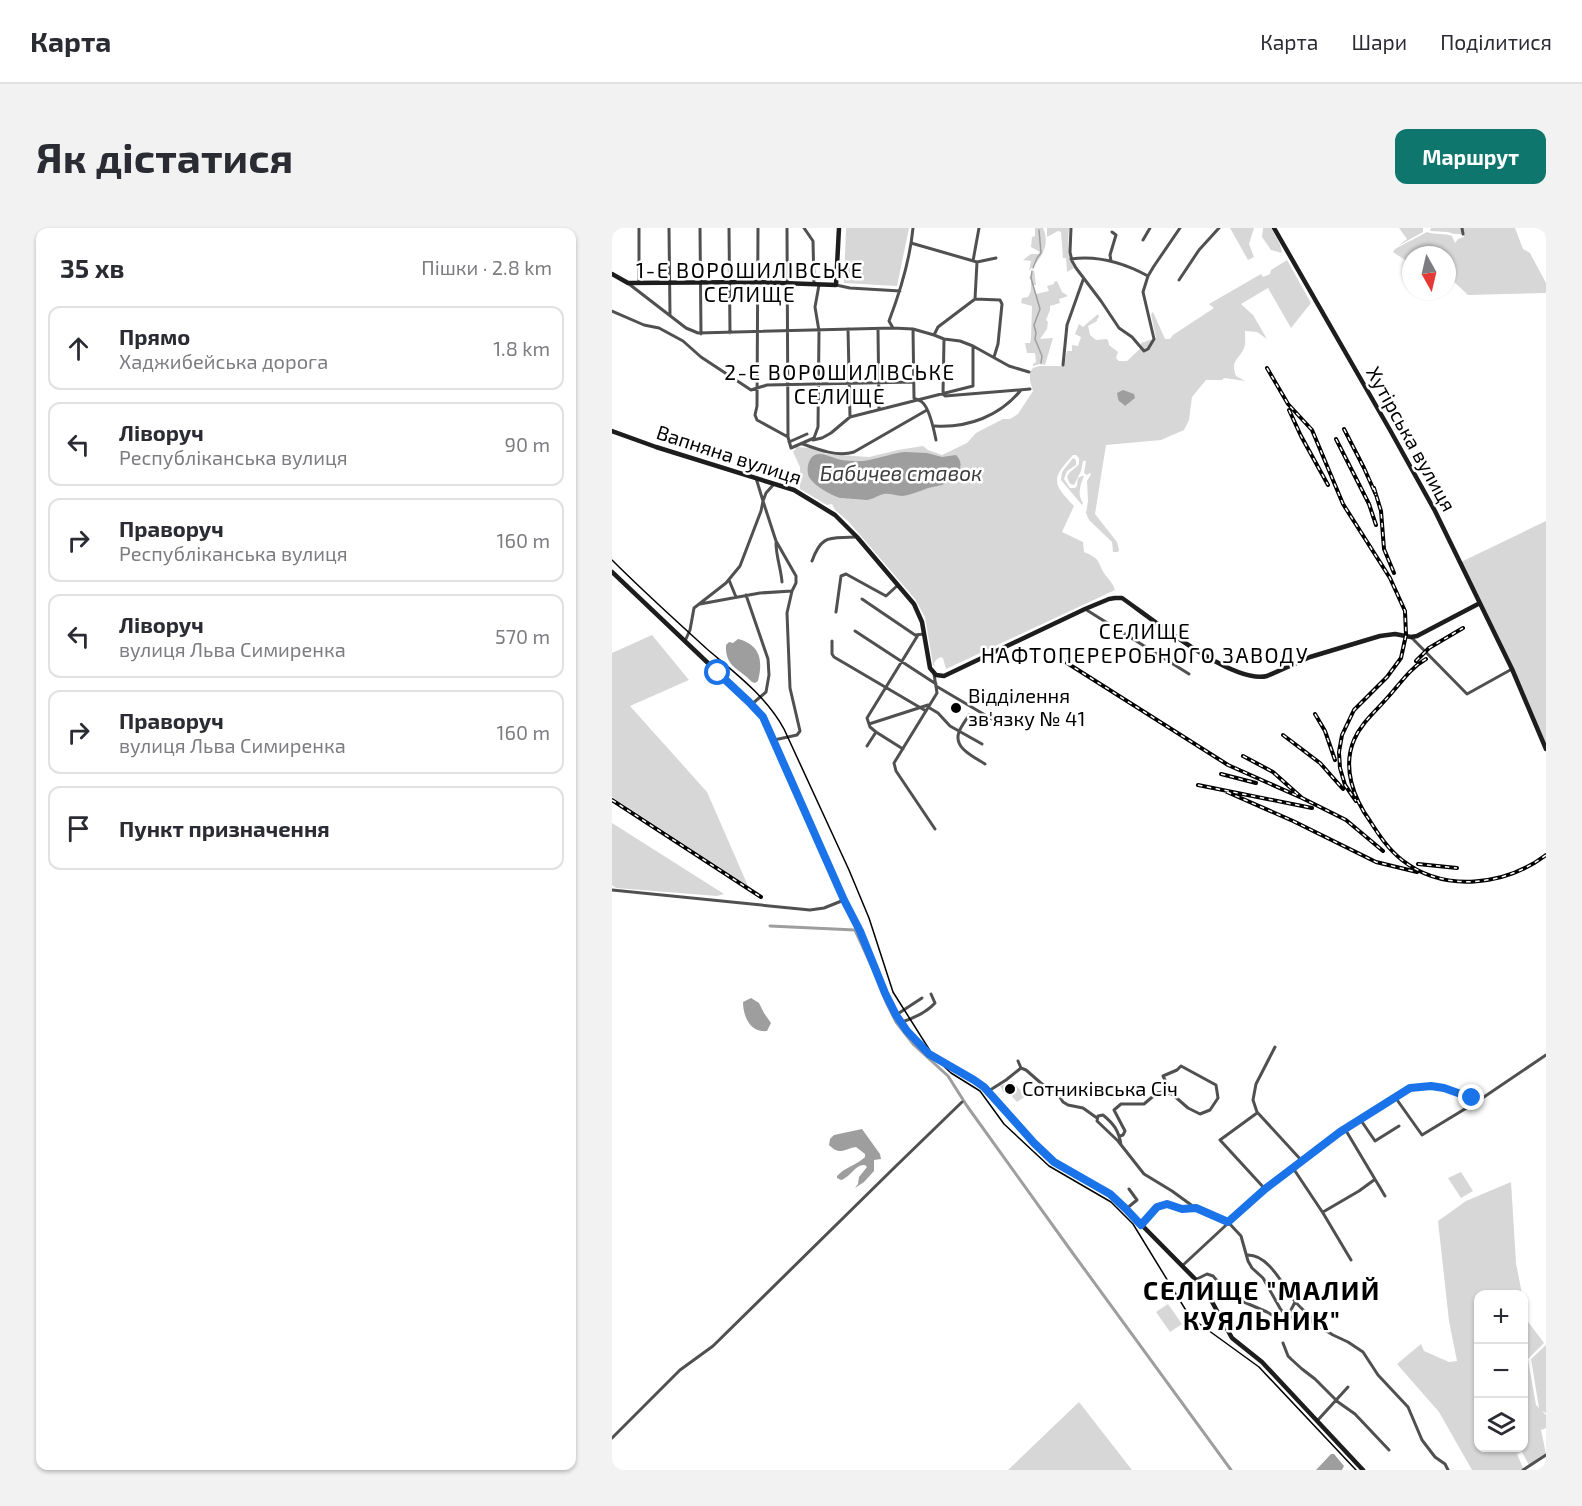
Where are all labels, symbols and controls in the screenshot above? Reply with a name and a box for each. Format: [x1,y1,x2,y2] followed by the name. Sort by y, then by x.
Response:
[30,24,111,58] text: Карта
[1260,29,1318,54] text: Карта
[1351,29,1407,54] text: Шари
[1440,29,1552,54] text: Поділитися
[1395,129,1546,184] button: Маршрут
[36,131,293,181] text: Як дістатися
[1402,246,1456,300] north arrow
[60,252,124,283] text: 35 хв
[421,255,552,279] text: Пішки · 2.8 km
[636,257,864,306] district label: 1-Е ВОРОШИЛІВСЬКЕ СЕЛИЩЕ
[119,323,190,349] text: Прямо
[62,332,95,365] icon: ahead
[493,336,550,360] text: 1.8 km
[119,349,328,373] text: Хаджибейська дорога
[724,359,956,408] district label: 2-Е ВОРОШИЛІВСЬКЕ СЕЛИЩЕ
[1361,362,1462,516] street label: Хутірська вулиця
[119,419,204,445] text: Ліворуч
[653,419,805,490] street label: Вапняна вулиця
[62,428,95,461] icon: left
[505,432,550,456] text: 90 m
[119,445,348,469] text: Республіканська вулиця
[820,460,982,485] water label: Бабичев ставок
[119,515,224,541] text: Праворуч
[62,524,95,557] icon: right
[497,528,550,552] text: 160 m
[119,541,348,565] text: Республіканська вулиця
[119,611,204,637] text: Ліворуч
[981,618,1309,667] district label: СЕЛИЩЕ НАФТОПЕРЕРОБНОГО ЗАВОДУ
[62,620,95,653] icon: left
[495,624,550,648] text: 570 m
[119,637,346,661] text: вулиця Льва Симиренка
[704,659,730,685] route start
[968,683,1085,731] place label: Відділення зв'язку № 41
[949,701,963,715] marker: Відділення зв'язку № 41
[119,707,224,733] text: Праворуч
[62,716,95,749] icon: right
[497,720,550,744] text: 160 m
[119,733,346,757] text: вулиця Льва Симиренка
[62,812,95,845] icon: arrive
[119,815,330,841] text: Пункт призначення
[1022,1076,1178,1100] place label: Сотниківська Січ
[1003,1082,1017,1096] marker: Сотниківська Січ
[1458,1084,1484,1110] route end
[1143,1274,1381,1335] district label: СЕЛИЩЕ "МАЛИЙ КУЯЛЬНИК"
[1474,1290,1528,1452] map controls
[1474,1290,1528,1344] button: +
[1474,1344,1528,1398] button: −
[1474,1398,1528,1452] button: layers

